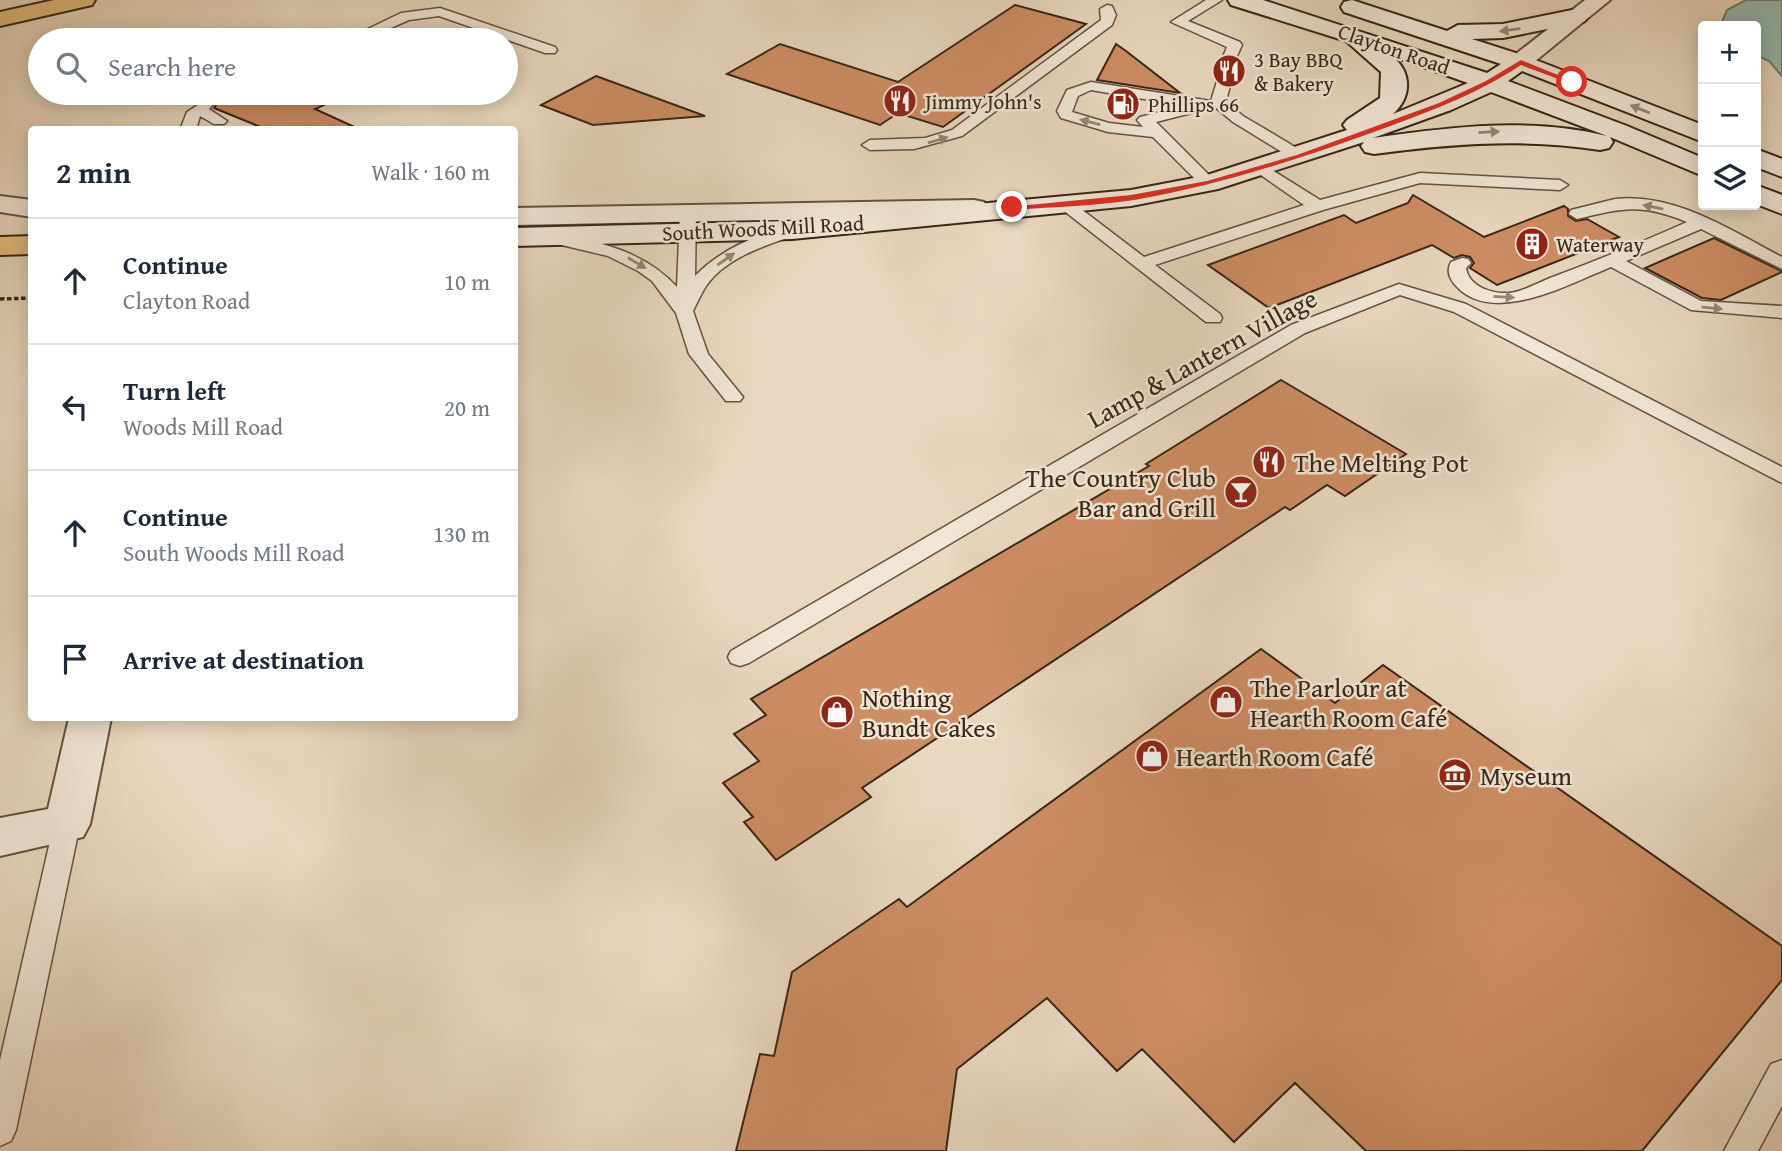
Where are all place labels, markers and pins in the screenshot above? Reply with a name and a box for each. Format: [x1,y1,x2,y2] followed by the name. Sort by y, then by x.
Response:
[1254,44,1343,99] place label: 3 Bay BBQ & Bakery
[1210,52,1248,90] restaurant icon: 3 Bay BBQ & Bakery
[881,82,919,120] restaurant icon: Jimmy John's
[1104,85,1142,123] fuel station icon: Phillips 66
[922,86,1042,117] place label: Jimmy John's
[1148,89,1239,120] place label: Phillips 66
[1513,225,1551,263] building icon: Waterway
[1556,229,1644,260] place label: Waterway
[1250,443,1288,481] restaurant icon: The Melting Pot
[1294,443,1468,482] place label: The Melting Pot
[1025,458,1216,527] place label: The Country Club Bar and Grill
[1222,473,1260,511] bar icon: The Country Club Bar and Grill
[1250,668,1447,737] place label: The Parlour at Hearth Room Café
[862,678,996,747] place label: Nothing Bundt Cakes
[1207,683,1245,721] shop icon: The Parlour at Hearth Room Café
[818,693,856,731] shop icon: Nothing Bundt Cakes
[1133,737,1171,775] shop icon: Hearth Room Café
[1176,737,1373,776] place label: Hearth Room Café
[1436,756,1474,794] museum icon: Myseum
[1480,756,1572,795] place label: Myseum

